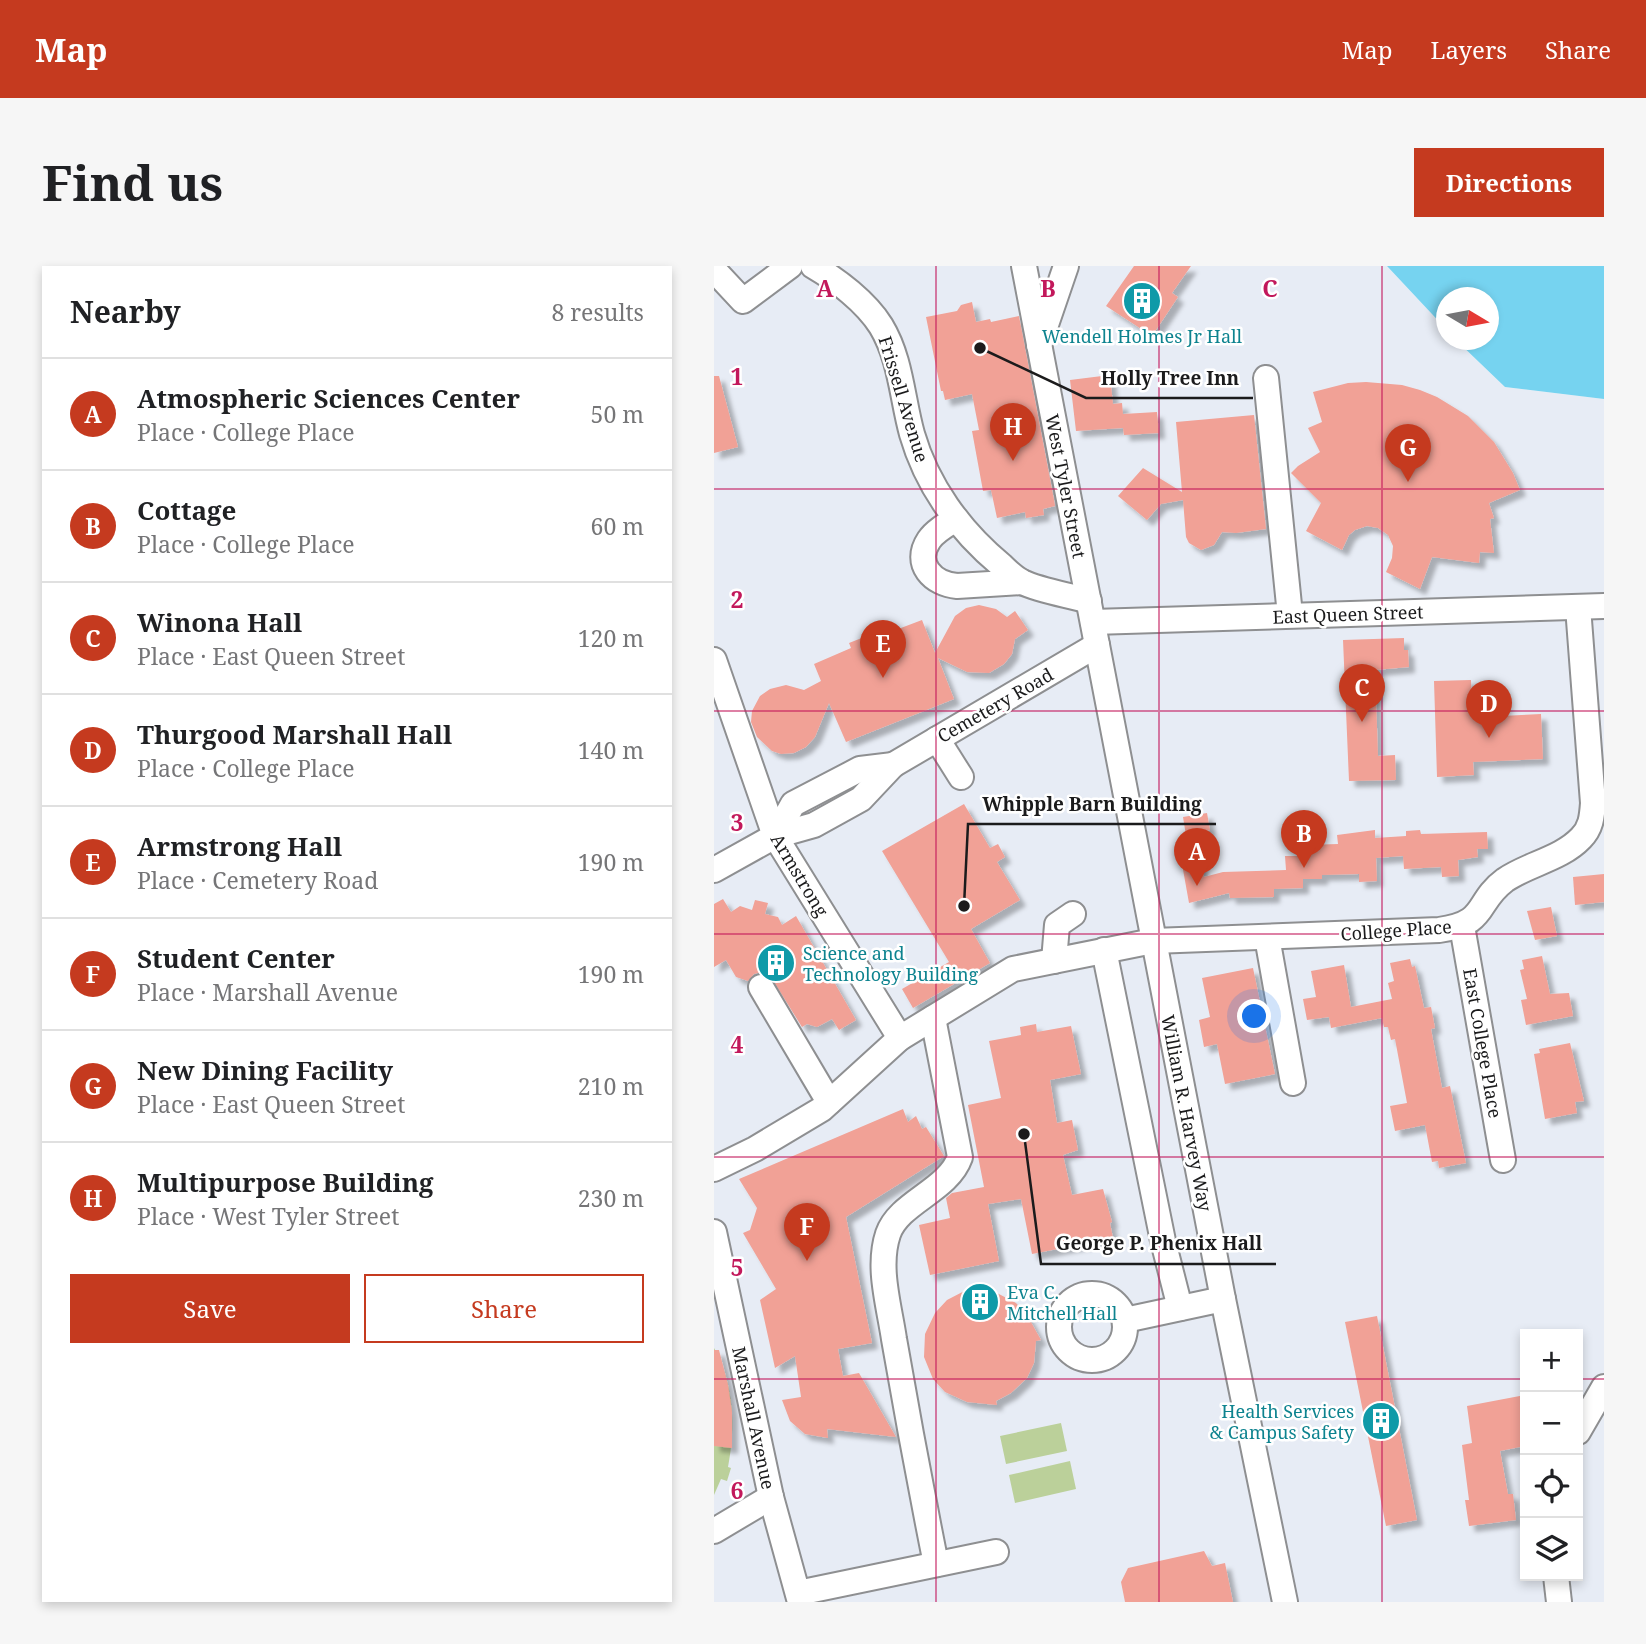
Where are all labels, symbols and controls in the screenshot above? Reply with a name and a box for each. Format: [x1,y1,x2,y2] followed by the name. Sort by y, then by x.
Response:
[35,27,108,72] text: Map
[1342,33,1393,66] text: Map
[1431,33,1507,66] text: Layers
[1545,33,1611,66] text: Share
[1414,148,1604,217] button: Directions
[42,149,223,215] text: Find us
[816,272,834,304] text: A
[1040,272,1056,304] text: B
[1262,272,1278,304] text: C
[1121,280,1163,322] building icon: Wendell Holmes Jr Hall
[1436,287,1499,350] north arrow
[70,291,181,332] text: Nearby
[551,296,644,328] text: 8 results
[1042,324,1243,348] place label: Wendell Holmes Jr Hall
[873,333,935,465] street label: Frissell Avenue
[1086,358,1253,398] callout: Holly Tree Inn
[731,360,744,392] text: 1
[1101,365,1240,391] text: Holly Tree Inn
[137,380,520,416] text: Atmospheric Sciences Center
[84,398,102,430] text: A
[591,398,644,430] text: 50 m
[990,403,1036,461] pin: H
[1040,412,1092,560] street label: West Tyler Street
[137,416,355,448] text: Place · College Place
[1385,424,1431,482] pin: G
[137,492,236,528] text: Cottage
[85,510,101,542] text: B
[591,510,644,542] text: 60 m
[137,528,355,560] text: Place · College Place
[731,583,744,615] text: 2
[1272,599,1424,629] street label: East Queen Street
[137,604,302,640] text: Winona Hall
[860,620,906,678] pin: E
[85,622,101,654] text: C
[578,622,644,654] text: 120 m
[137,640,405,672] text: Place · East Queen Street
[933,662,1057,748] street label: Cemetery Road
[1339,664,1385,722] pin: C
[1466,680,1512,738] pin: D
[137,716,452,752] text: Thurgood Marshall Hall
[84,734,102,766] text: D
[578,734,644,766] text: 140 m
[137,752,355,784] text: Place · College Place
[968,784,1216,824] callout: Whipple Barn Building
[982,791,1202,817] text: Whipple Barn Building
[731,806,744,838] text: 3
[1281,810,1327,868] pin: B
[137,828,342,864] text: Armstrong Hall
[1174,828,1220,886] pin: A
[766,829,834,921] street label: Armstrong
[85,846,101,878] text: E
[578,846,644,878] text: 190 m
[137,864,378,896] text: Place · Cemetery Road
[1340,914,1452,946] street label: College Place
[137,940,335,976] text: Student Center
[803,941,979,986] place label: Science and Technology Building
[755,942,797,984] building icon: Science and Technology Building
[86,958,100,990] text: F
[578,958,644,990] text: 190 m
[1458,966,1508,1120] street label: East College Place
[137,976,398,1008] text: Place · Marshall Avenue
[1237,999,1271,1033] your location
[1156,1013,1218,1214] street label: William R. Harvey Way
[731,1028,744,1060] text: 4
[137,1052,393,1088] text: New Dining Facility
[84,1070,102,1102] text: G
[578,1070,644,1102] text: 210 m
[137,1088,405,1120] text: Place · East Queen Street
[137,1164,434,1200] text: Multipurpose Building
[84,1182,102,1214] text: H
[578,1182,644,1214] text: 230 m
[137,1200,399,1232] text: Place · West Tyler Street
[784,1203,830,1261] pin: F
[1041,1224,1276,1264] callout: George P. Phenix Hall
[1056,1230,1263,1256] text: George P. Phenix Hall
[731,1251,744,1283] text: 5
[70,1274,350,1343] button: Save
[364,1274,644,1343] button: Share
[1007,1280,1118,1325] place label: Eva C. Mitchell Hall
[959,1281,1001,1323] building icon: Eva C. Mitchell Hall
[1520,1329,1583,1581] map controls
[1520,1329,1583,1392] button: +
[727,1344,781,1492] street label: Marshall Avenue
[1520,1392,1583,1455] button: −
[1210,1399,1355,1444] place label: Health Services & Campus Safety
[1360,1400,1402,1442] building icon: Health Services & Campus Safety
[1520,1455,1583,1518] button: locate
[731,1474,744,1506] text: 6
[1520,1518,1583,1581] button: layers

